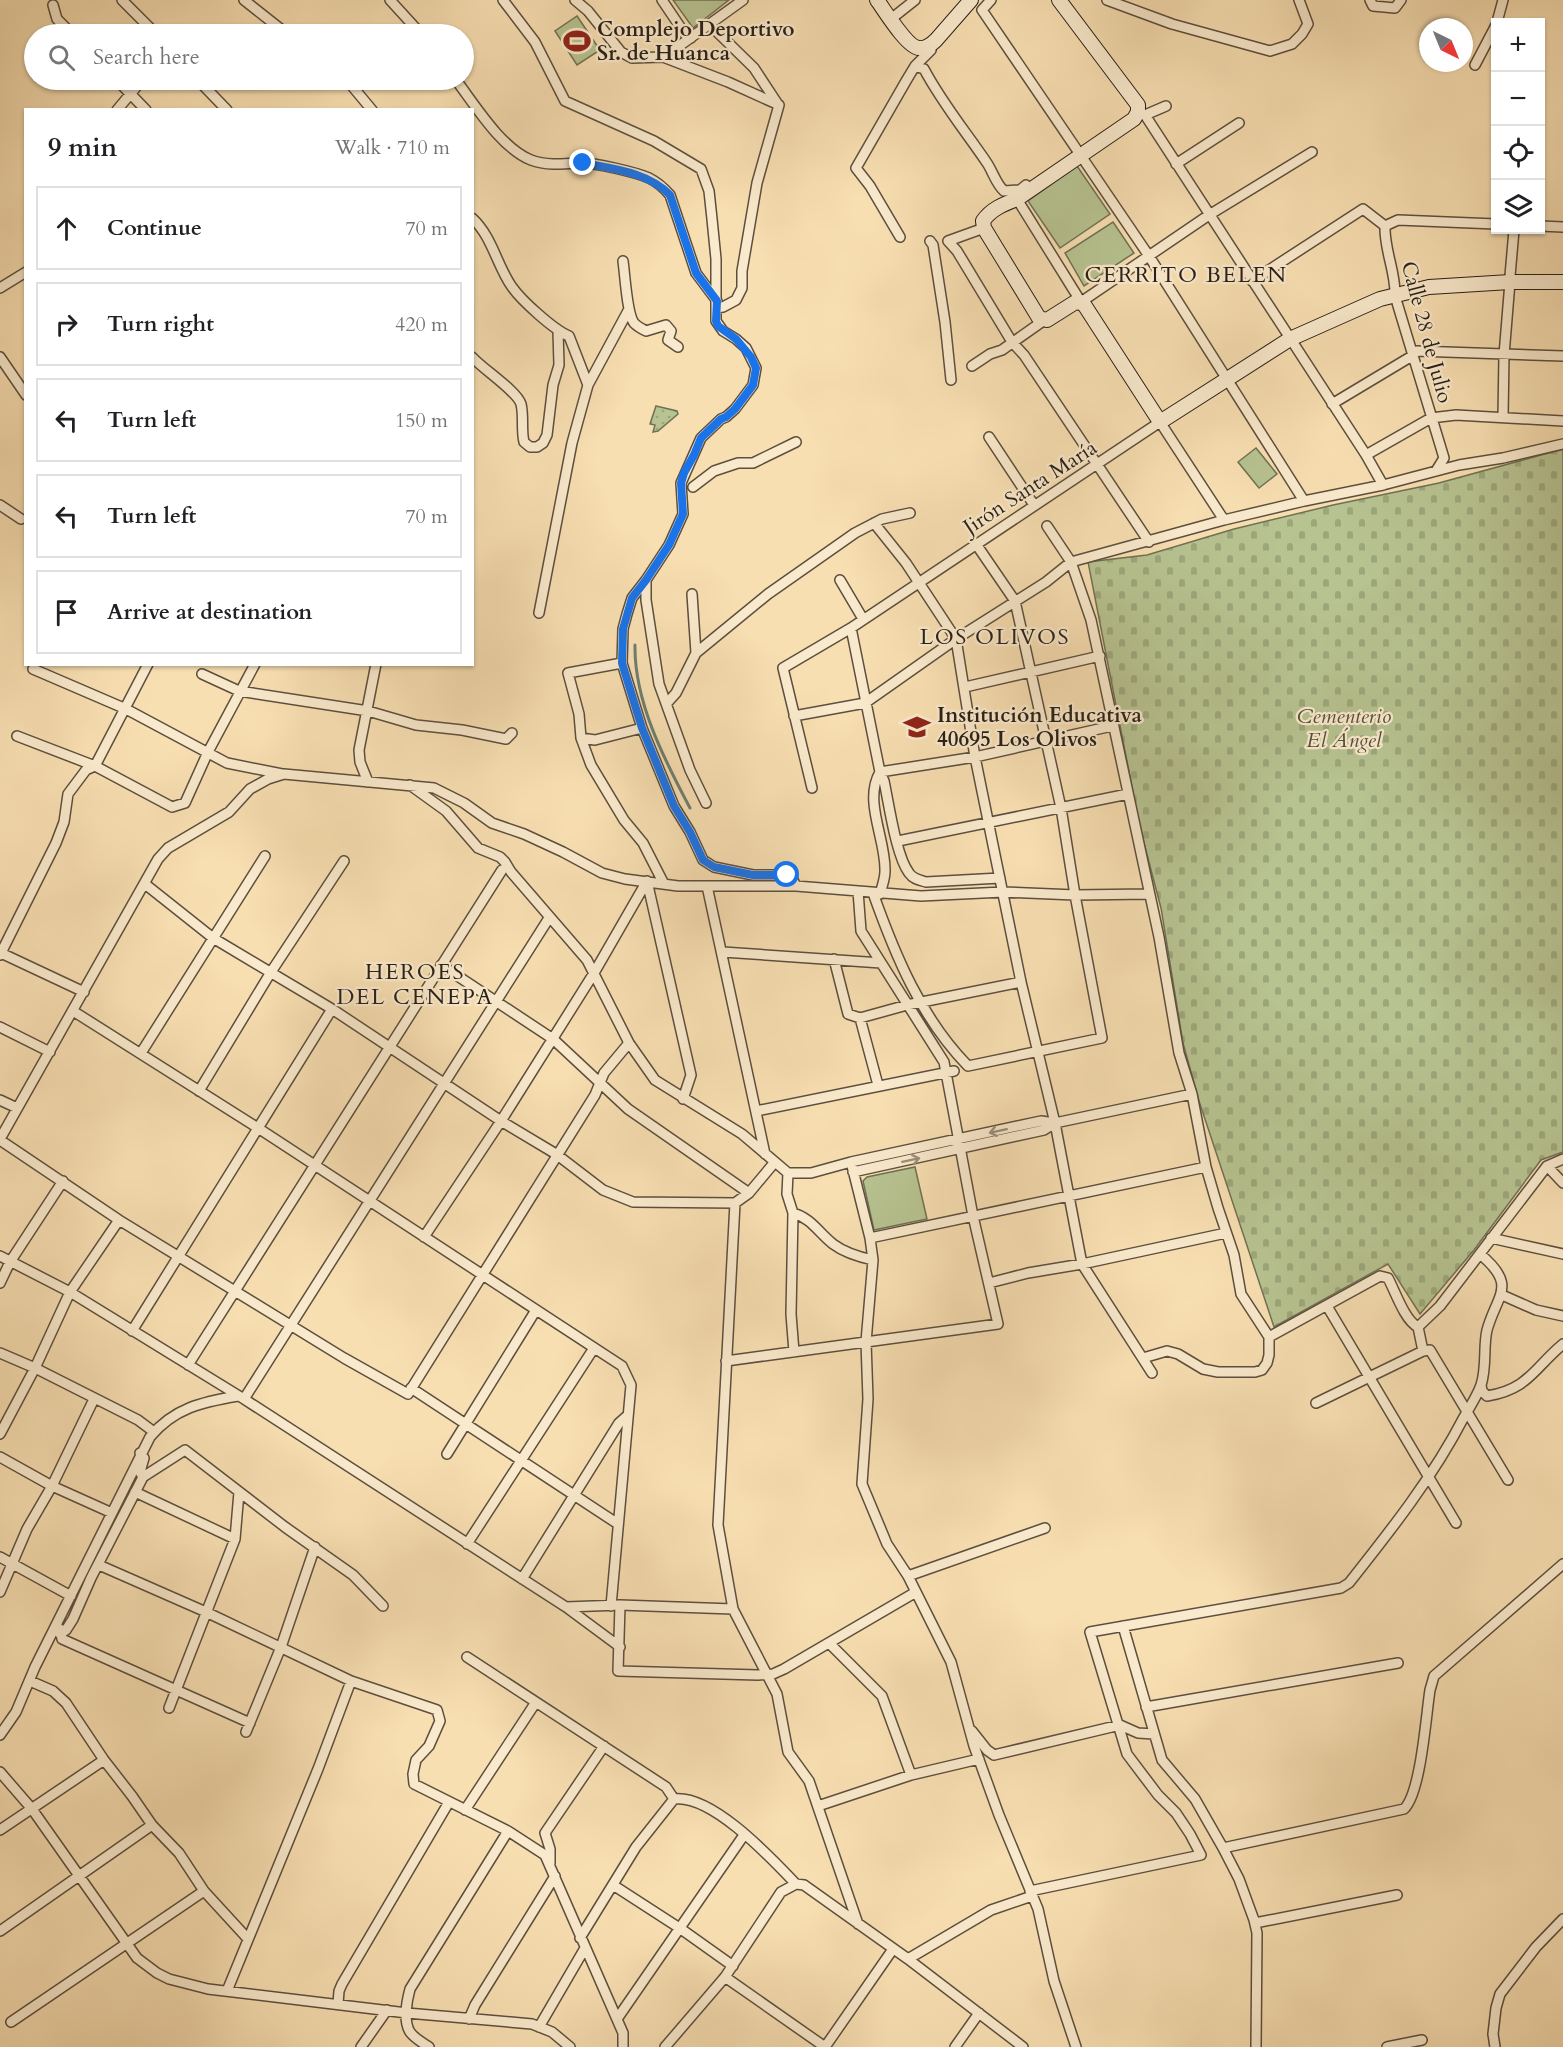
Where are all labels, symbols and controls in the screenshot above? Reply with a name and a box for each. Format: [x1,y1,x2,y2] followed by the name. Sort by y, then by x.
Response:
[597,15,794,68] place label: Complejo Deportivo Sr. de Huanca
[1419,18,1473,72] north arrow
[1491,18,1545,234] map controls
[1491,18,1545,72] button: +
[24,24,474,90] search box
[562,26,592,56] sports icon: Complejo Deportivo Sr. de Huanca
[45,41,78,74] icon: search
[93,42,200,72] text: Search here
[1491,72,1545,126] button: −
[1491,126,1545,180] button: locate
[48,130,117,165] text: 9 min
[335,134,450,161] text: Walk · 710 m
[569,149,595,175] route end
[1491,180,1545,234] button: layers
[50,212,83,245] icon: ahead
[107,213,202,243] text: Continue
[405,215,448,242] text: 70 m
[1394,258,1459,406] street label: Calle 28 de Julio
[1084,260,1288,290] district label: CERRITO BELEN
[50,308,83,341] icon: right
[107,309,214,339] text: Turn right
[395,311,448,338] text: 420 m
[50,404,83,437] icon: left
[107,405,196,435] text: Turn left
[395,407,448,434] text: 150 m
[955,433,1103,543] street label: Jirón Santa María
[50,500,83,533] icon: left
[107,501,196,531] text: Turn left
[405,503,448,530] text: 70 m
[50,596,83,629] icon: arrive
[107,597,312,627] text: Arrive at destination
[920,622,1070,652] district label: LOS OLIVOS
[937,701,1142,754] place label: Institución Educativa 40695 Los Olivos
[1297,702,1391,755] park label: Cementerio El Ángel
[902,712,932,742] school or university icon: Institución Educativa 40695 Los Olivos
[773,861,799,887] route start
[336,957,494,1012] district label: HEROES DEL CENEPA
[989,1126,1008,1137] one-way arrow
[900,1154,920,1165] one-way arrow

